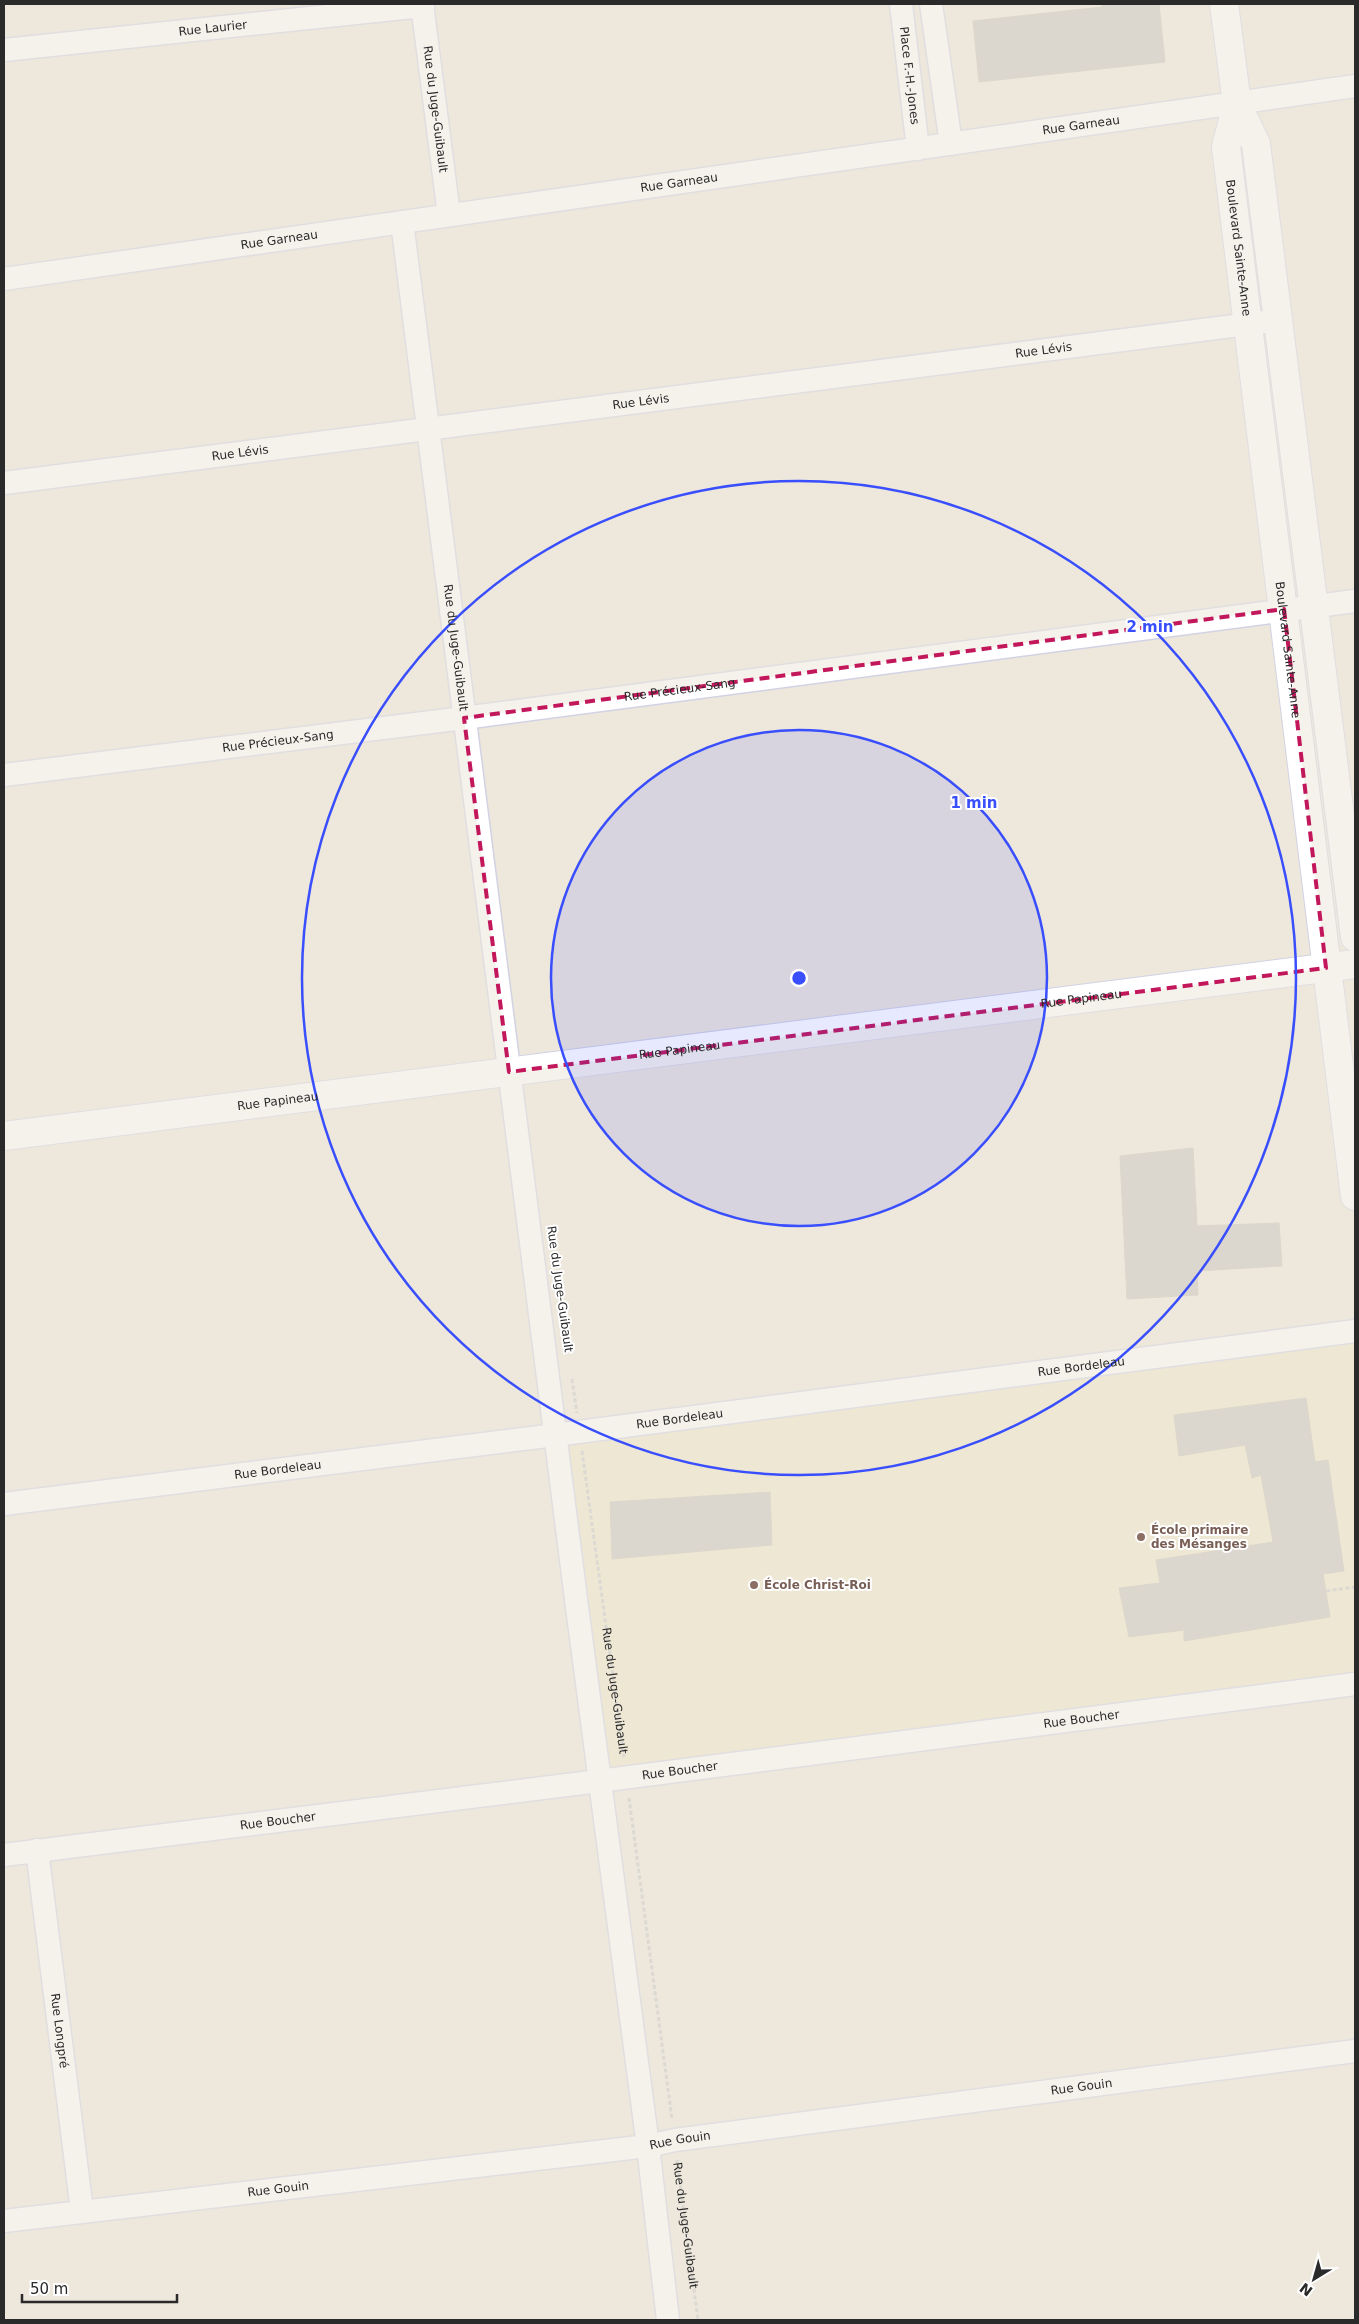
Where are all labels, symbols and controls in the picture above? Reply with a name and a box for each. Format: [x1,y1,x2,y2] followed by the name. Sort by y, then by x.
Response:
[178,18,248,39] street label: Rue Laurier
[897,26,922,125] street label: Place F.-H.-Jones
[420,45,451,174] street label: Rue du Juge-Guibault
[1041,113,1121,138] street label: Rue Garneau
[640,170,719,195] street label: Rue Garneau
[1223,179,1254,317] street label: Boulevard Sainte-Anne
[240,227,319,252] street label: Rue Garneau
[1014,340,1073,361] street label: Rue Lévis
[612,391,670,412] street label: Rue Lévis
[211,442,269,463] street label: Rue Lévis
[1272,581,1303,719] street label: Boulevard Sainte-Anne
[441,583,471,712] street label: Rue du Juge-Guibault
[1126,618,1174,636] text: 2 min
[623,675,736,704] street label: Rue Précieux-Sang
[221,727,335,755] street label: Rue Précieux-Sang
[950,794,998,812] text: 1 min
[790,969,808,987] centre of rings
[1040,987,1123,1011] street label: Rue Papineau
[638,1038,721,1062] street label: Rue Papineau
[236,1089,319,1113] street label: Rue Papineau
[544,1225,576,1353] street label: Rue du Juge-Guibault
[1037,1354,1126,1379] street label: Rue Bordeleau
[635,1406,724,1431] street label: Rue Bordeleau
[233,1457,322,1482] street label: Rue Bordeleau
[1151,1522,1248,1551] place label: École primaire des Mésanges
[1135,1531,1147,1543] marker: École primaire des Mésanges
[764,1577,871,1592] place label: École Christ-Roi
[748,1579,760,1591] marker: École Christ-Roi
[599,1627,631,1755] street label: Rue du Juge-Guibault
[1043,1707,1120,1731] street label: Rue Boucher
[641,1759,719,1782] street label: Rue Boucher
[239,1809,317,1833] street label: Rue Boucher
[48,1992,71,2069] street label: Rue Longpré
[1050,2076,1113,2098] street label: Rue Gouin
[648,2128,712,2152] street label: Rue Gouin
[670,2161,701,2290] street label: Rue du Juge-Guibault
[247,2179,310,2200] street label: Rue Gouin
[1289,2254,1339,2304] north arrow
[22,2272,178,2304] scale bar
[1297,2279,1316,2299] text: N
[30,2280,68,2298] text: 50 m

